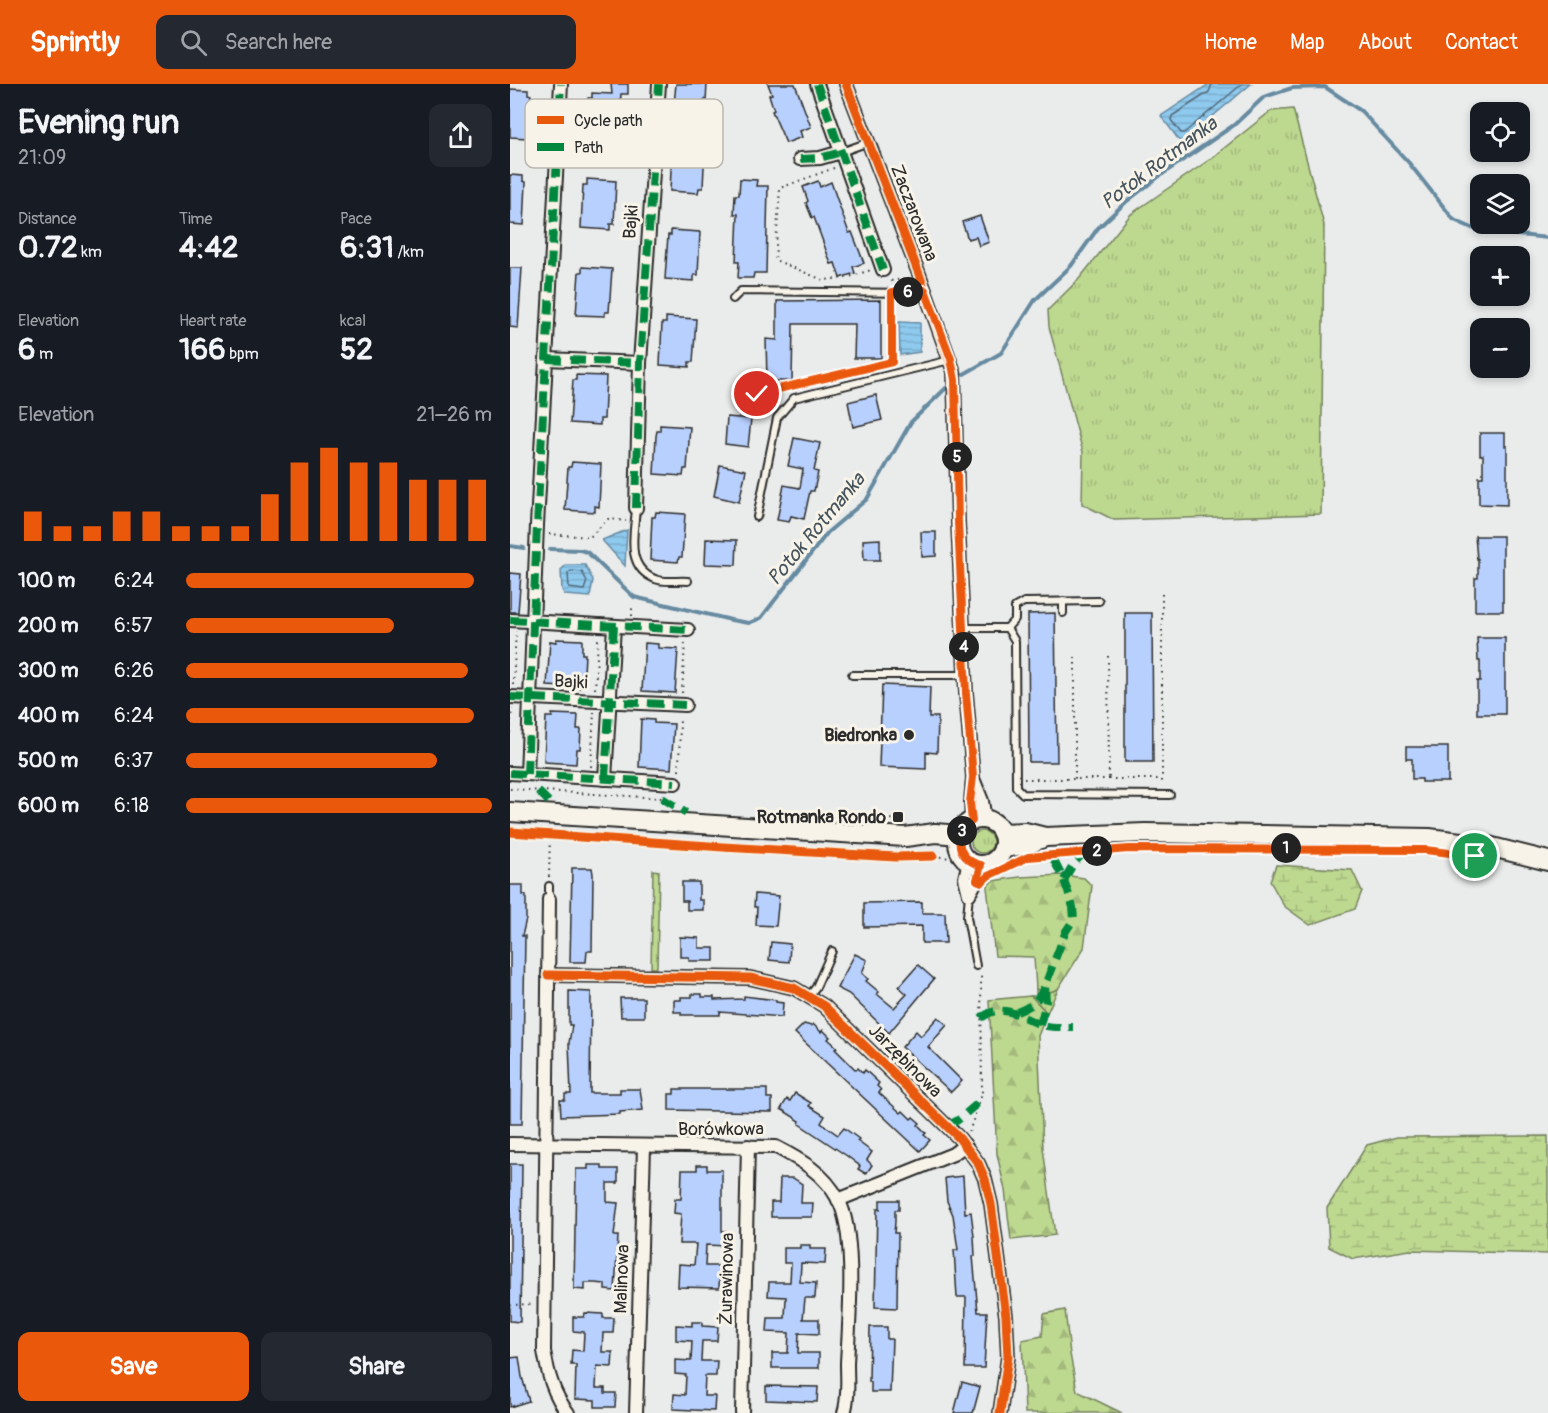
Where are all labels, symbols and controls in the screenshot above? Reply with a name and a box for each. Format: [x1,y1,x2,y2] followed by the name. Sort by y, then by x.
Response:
[156,15,576,69] search box
[30,25,120,60] text: Sprintly
[177,26,210,59] icon: search
[225,28,332,56] text: Search here
[1204,29,1257,56] text: Home
[1290,29,1325,56] text: Map
[1358,29,1412,56] text: About
[1445,29,1518,56] text: Contact
[525,99,723,168] legend
[18,102,179,143] text: Evening run
[1470,102,1530,378] map controls
[1470,102,1530,162] button: locate
[429,104,492,167] button: share
[1096,110,1223,215] water label: Potok Rotmanka
[574,111,642,131] text: Cycle path
[574,138,603,158] text: Path
[18,145,66,170] text: 21:09
[885,161,943,265] street label: Zaczarowana
[1470,174,1530,234] button: layers
[618,204,644,240] street label: Bajki
[18,209,77,229] text: Distance
[179,209,212,229] text: Time
[340,209,372,229] text: Pace
[18,229,78,266] text: 0.72
[179,229,239,266] text: 4:42
[340,229,394,266] text: 6:31
[78,242,102,262] text: km
[394,242,424,262] text: /km
[1470,246,1530,306] button: +
[893,277,923,307] pin: 6
[903,282,913,302] text: 6
[18,311,79,331] text: Elevation
[179,311,246,331] text: Heart rate
[340,311,366,331] text: kcal
[1470,318,1530,378] button: −
[18,331,35,368] text: 6
[179,331,226,368] text: 166
[340,331,373,368] text: 52
[35,344,53,364] text: m
[226,344,259,364] text: bpm
[731,368,782,419] pin
[740,377,773,410] icon: check
[18,402,94,427] text: Elevation
[416,402,492,427] text: 21–26 m
[942,442,972,472] pin: 5
[953,447,961,467] text: 5
[762,466,871,590] water label: Potok Rotmanka
[18,568,75,593] text: 100 m
[114,568,154,593] text: 6:24
[18,613,79,638] text: 200 m
[114,613,152,638] text: 6:57
[949,632,979,662] pin: 4
[959,637,969,657] text: 4
[18,658,79,683] text: 300 m
[114,658,154,683] text: 6:26
[554,670,588,694] street label: Bajki
[18,703,79,728] text: 400 m
[114,703,154,728] text: 6:24
[824,724,898,747] place label: Biedronka
[902,728,916,742] marker: Biedronka
[18,748,78,773] text: 500 m
[114,748,153,773] text: 6:37
[18,793,79,818] text: 600 m
[114,793,149,818] text: 6:18
[757,806,886,829] place label: Rotmanka Rondo
[891,810,905,824] marker: Rotmanka Rondo
[947,816,977,846] pin: 3
[958,821,966,841] text: 3
[1449,830,1500,881] pin
[1271,833,1301,863] pin: 1
[1082,836,1112,866] pin: 2
[1283,838,1289,858] text: 1
[1458,839,1491,872] icon: arrive
[1093,841,1101,861] text: 2
[863,1019,947,1103] street label: Jarzębinowa
[678,1118,764,1141] street label: Borówkowa
[715,1233,739,1325] street label: Żurawinowa
[609,1244,635,1314] street label: Malinowa
[18,1332,249,1401] button: Save
[261,1332,492,1401] button: Share

